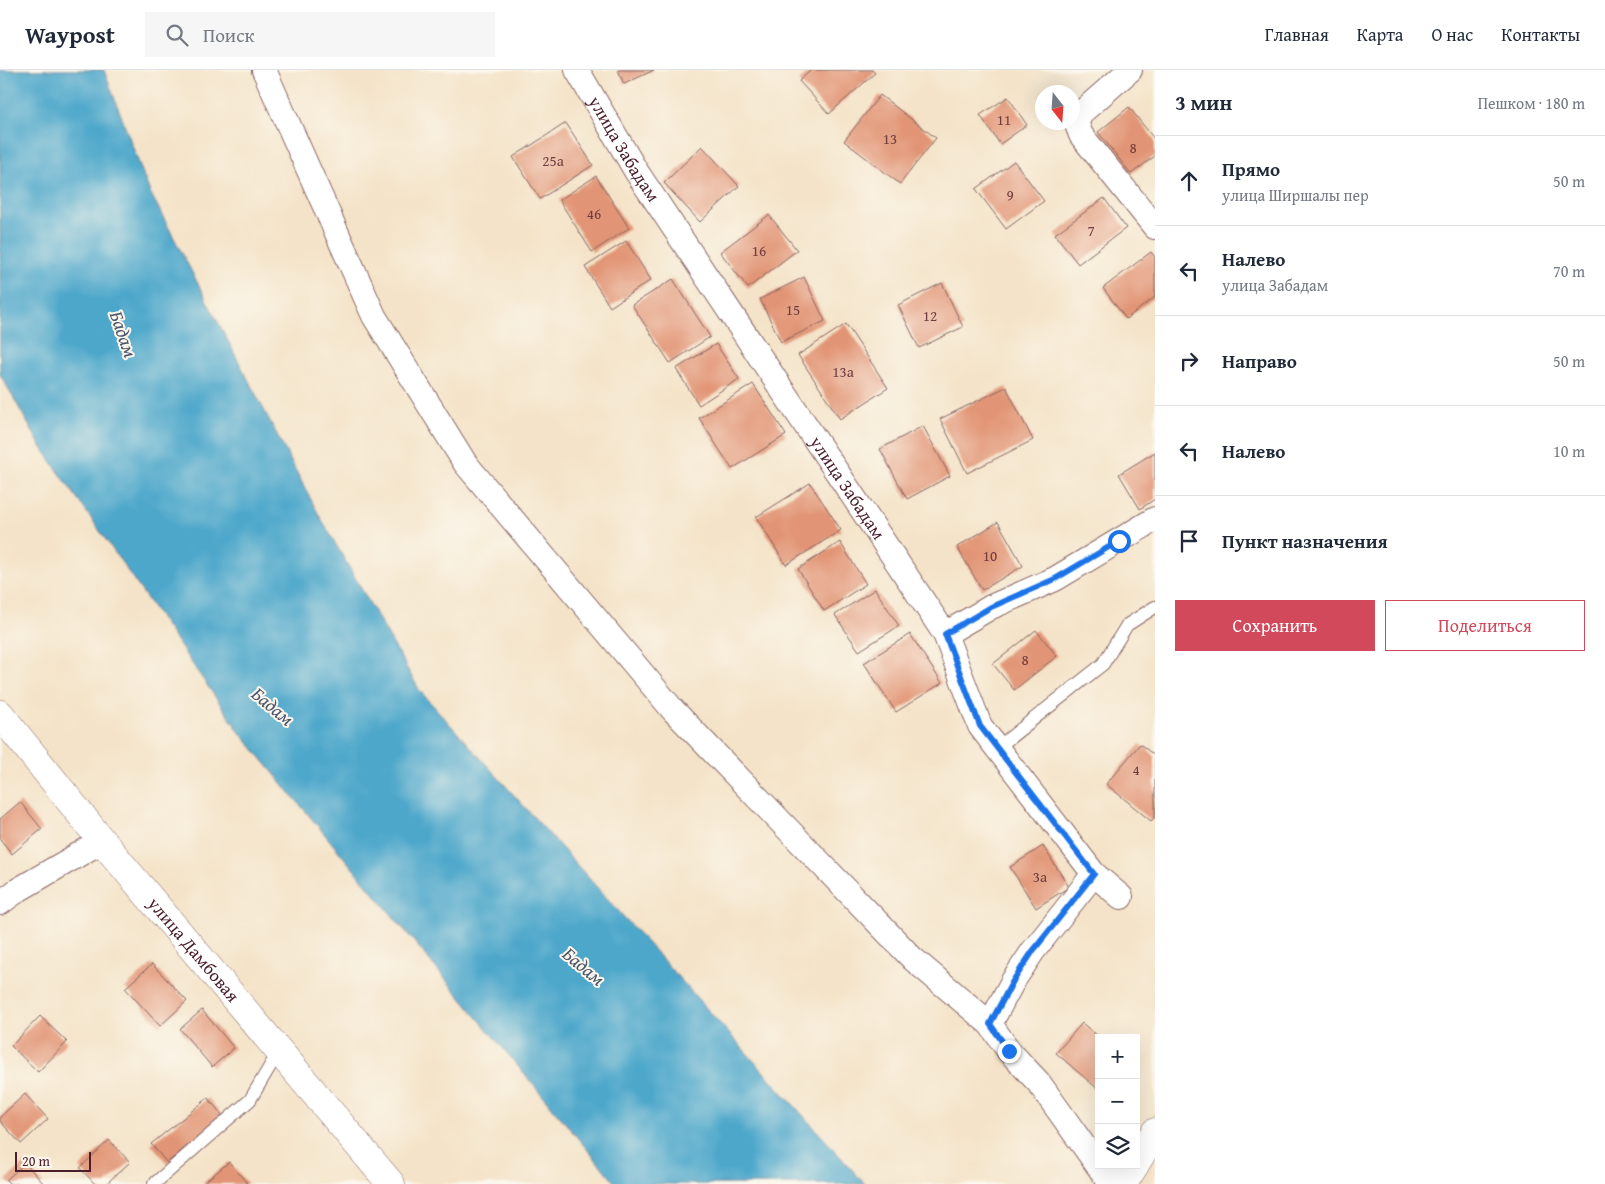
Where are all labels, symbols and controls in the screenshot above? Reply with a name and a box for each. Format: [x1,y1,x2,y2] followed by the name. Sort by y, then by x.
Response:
[145,12,495,57] search box
[25,17,115,52] text: Waypost
[163,21,191,49] icon: search
[203,21,255,49] text: Поиск
[1265,21,1329,48] text: Главная
[1357,21,1403,48] text: Карта
[1431,21,1473,48] text: О нас
[1501,21,1580,48] text: Контакты
[1035,85,1080,130] north arrow
[1175,87,1232,118] text: 3 мин
[582,90,667,207] street label: улица Забадам
[1478,91,1585,115] text: Пешком · 180 m
[997,109,1011,130] house number: 11
[883,128,897,149] house number: 13
[1129,137,1137,158] house number: 8
[542,150,565,171] house number: 25а
[1222,155,1280,183] text: Прямо
[1175,167,1203,195] icon: ahead
[1553,169,1585,193] text: 50 m
[1222,183,1369,207] text: улица Ширшалы пер
[1006,184,1014,205] house number: 9
[587,203,601,224] house number: 46
[1087,220,1095,241] house number: 7
[752,240,766,261] house number: 16
[1222,245,1285,273] text: Налево
[1175,257,1203,285] icon: left
[1553,259,1585,283] text: 70 m
[1222,273,1328,297] text: улица Забадам
[786,299,800,320] house number: 15
[923,305,937,326] house number: 12
[103,307,145,362] water label: Бадам
[1175,347,1203,375] icon: right
[1222,347,1297,375] text: Направо
[1553,349,1585,373] text: 50 m
[832,361,855,382] house number: 13а
[803,430,892,545] street label: улица Забадам
[1175,437,1203,465] icon: left
[1222,437,1285,465] text: Налево
[1553,439,1585,463] text: 10 m
[1175,527,1203,555] icon: arrive
[1222,527,1388,555] text: Пункт назначения
[1108,530,1131,553] route start
[983,545,997,566] house number: 10
[1175,600,1375,651] button: Сохранить
[1385,600,1585,651] button: Поделиться
[1021,649,1029,670] house number: 8
[246,680,301,732] water label: Бадам
[1132,759,1140,780] house number: 4
[1033,866,1048,887] house number: 3а
[141,890,246,1008] street label: улица Дамбовая
[557,940,612,992] water label: Бадам
[1095,1034,1140,1169] map controls
[1095,1034,1140,1079] button: +
[998,1040,1021,1063] route end
[1095,1079,1140,1124] button: −
[1095,1124,1140,1169] button: layers
[15,1149,91,1172] scale bar
[22,1151,50,1171] text: 20 m

